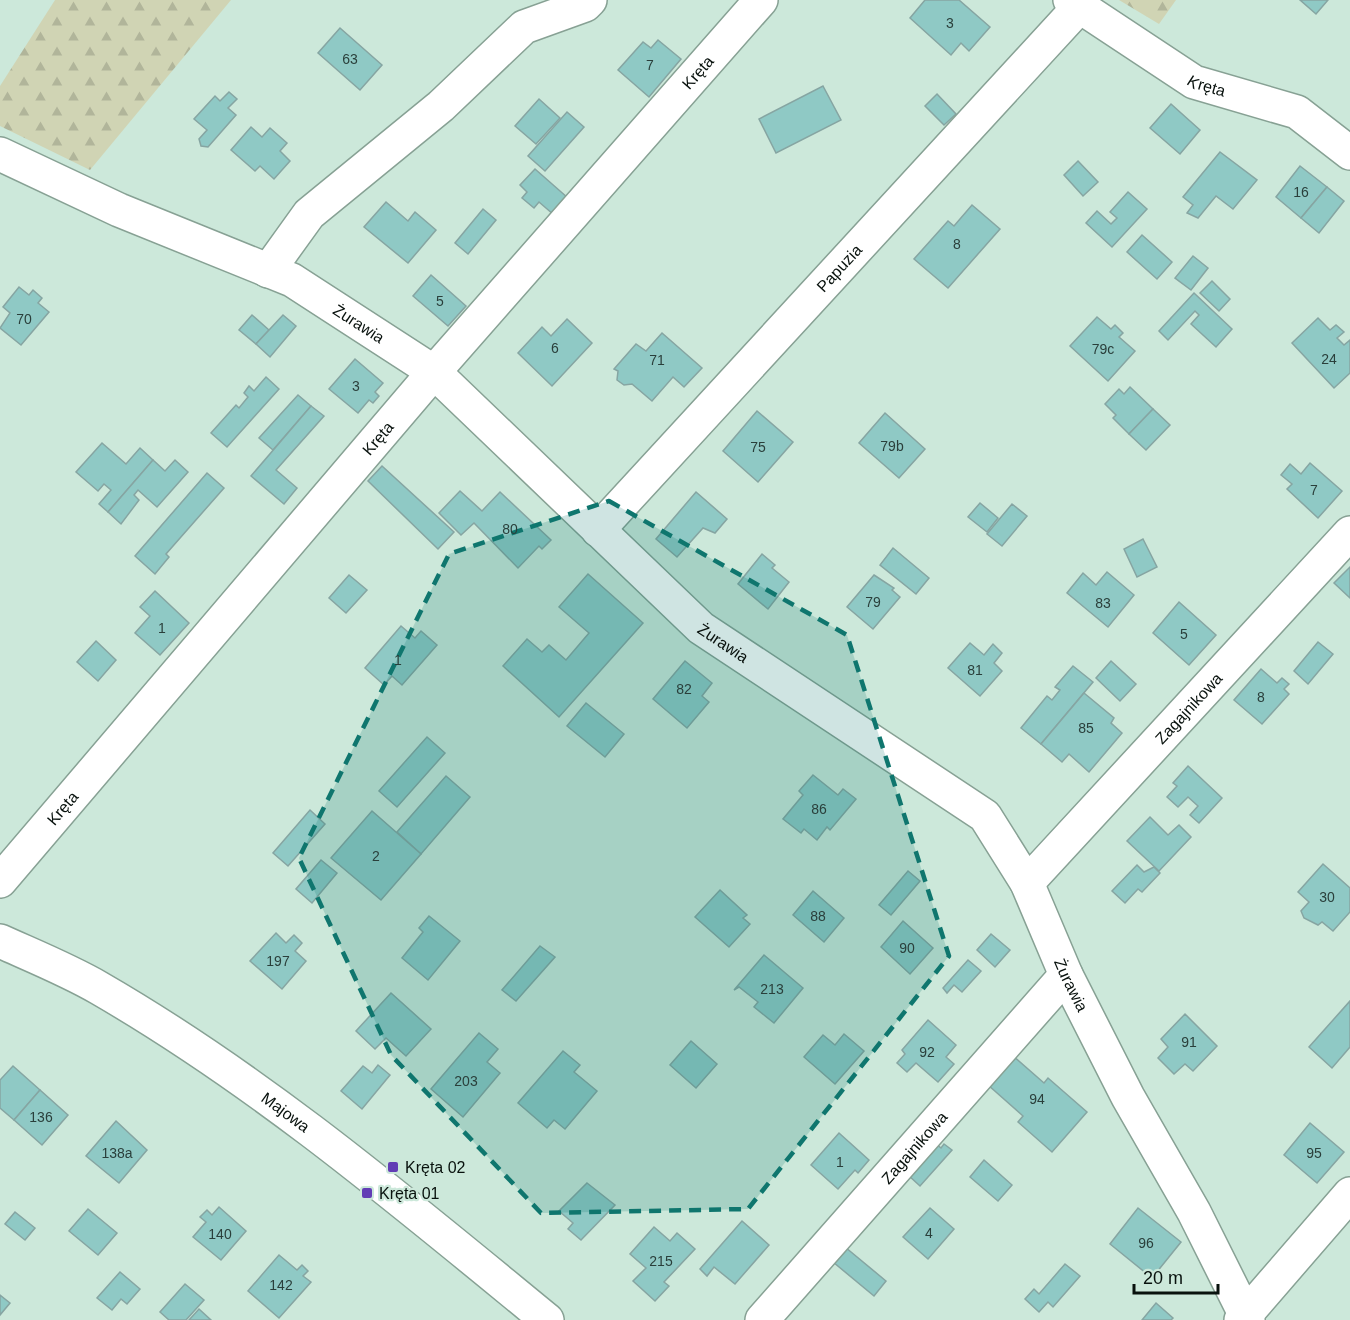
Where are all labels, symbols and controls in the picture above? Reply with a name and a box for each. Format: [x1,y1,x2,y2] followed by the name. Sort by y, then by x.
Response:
[946,15,954,31] house number: 3
[342,51,358,67] house number: 63
[679,53,717,93] street label: Kręta
[646,57,654,73] house number: 7
[1184,72,1228,100] street label: Kręta
[1293,184,1309,200] house number: 16
[953,236,961,252] house number: 8
[814,241,865,295] street label: Papuzia
[436,293,444,309] house number: 5
[330,300,387,347] street label: Żurawia
[16,311,32,327] house number: 70
[551,340,559,356] house number: 6
[1092,341,1114,357] house number: 79c
[1321,351,1337,367] house number: 24
[649,352,665,368] house number: 71
[352,378,360,394] house number: 3
[359,418,397,459] street label: Kręta
[880,438,904,454] house number: 79b
[750,439,766,455] house number: 75
[1310,482,1318,498] house number: 7
[502,521,518,537] house number: 80
[865,594,881,610] house number: 79
[1095,595,1111,611] house number: 83
[158,620,166,636] house number: 1
[695,620,752,666] street label: Żurawia
[1180,626,1188,642] house number: 5
[394,652,402,668] house number: 1
[967,662,983,678] house number: 81
[1152,670,1226,747] street label: Zagajnikowa
[676,681,692,697] house number: 82
[1257,689,1265,705] house number: 8
[1078,720,1094,736] house number: 85
[44,788,82,828] street label: Kręta
[811,801,827,817] house number: 86
[372,848,380,864] house number: 2
[1319,889,1335,905] house number: 30
[810,908,826,924] house number: 88
[899,940,915,956] house number: 90
[266,953,290,969] house number: 197
[1051,956,1091,1015] street label: Żurawia
[760,981,784,997] house number: 213
[1181,1034,1197,1050] house number: 91
[919,1044,935,1060] house number: 92
[454,1073,478,1089] house number: 203
[258,1089,313,1136] street label: Majowa
[1029,1091,1045,1107] house number: 94
[878,1108,951,1187] street label: Zagajnikowa
[29,1109,53,1125] house number: 136
[101,1145,133,1161] house number: 138a
[1306,1145,1322,1161] house number: 95
[836,1154,844,1170] house number: 1
[405,1159,466,1176] place label: Kręta 02
[386,1160,400,1174] marker: Kręta 02
[379,1185,440,1202] place label: Kręta 01
[360,1186,374,1200] marker: Kręta 01
[925,1225,933,1241] house number: 4
[208,1226,232,1242] house number: 140
[1138,1235,1154,1251] house number: 96
[649,1253,673,1269] house number: 215
[1134,1257,1218,1295] scale bar
[1143,1268,1183,1288] text: 20 m
[269,1277,293,1293] house number: 142

